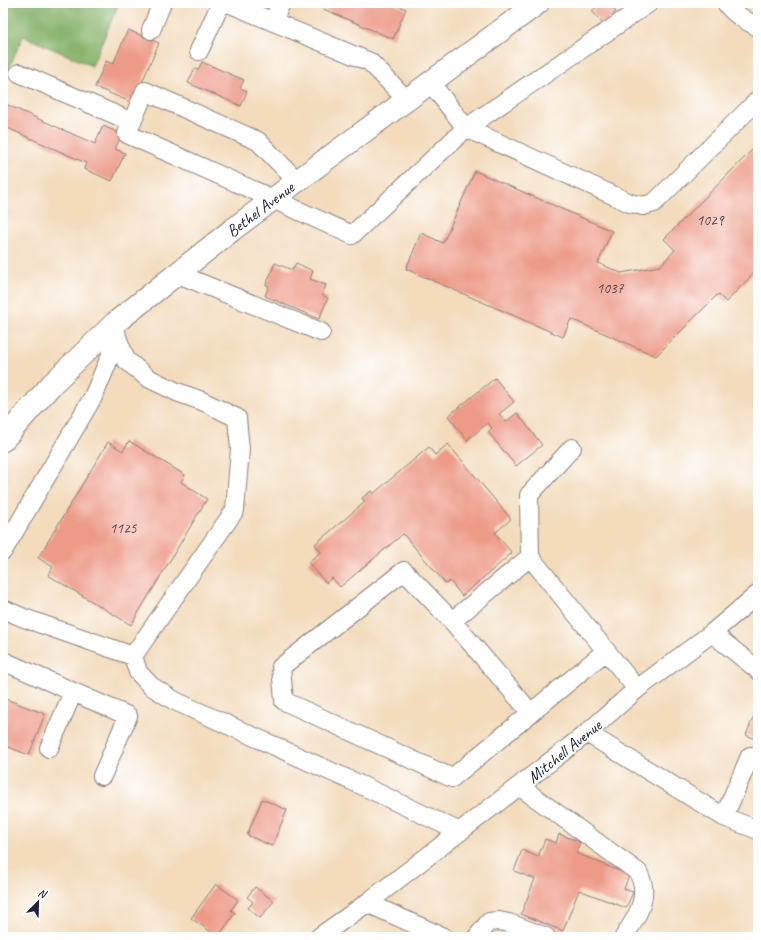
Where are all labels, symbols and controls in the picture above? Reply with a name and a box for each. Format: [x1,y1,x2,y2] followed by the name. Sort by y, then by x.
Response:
[222,176,299,242] street label: Bethel Avenue
[696,211,725,230] house number: 1029
[596,279,625,298] house number: 1037
[109,519,138,538] house number: 1125
[523,714,607,788] street label: Mitchell Avenue
[18,882,58,922] north arrow
[36,885,50,901] text: N

